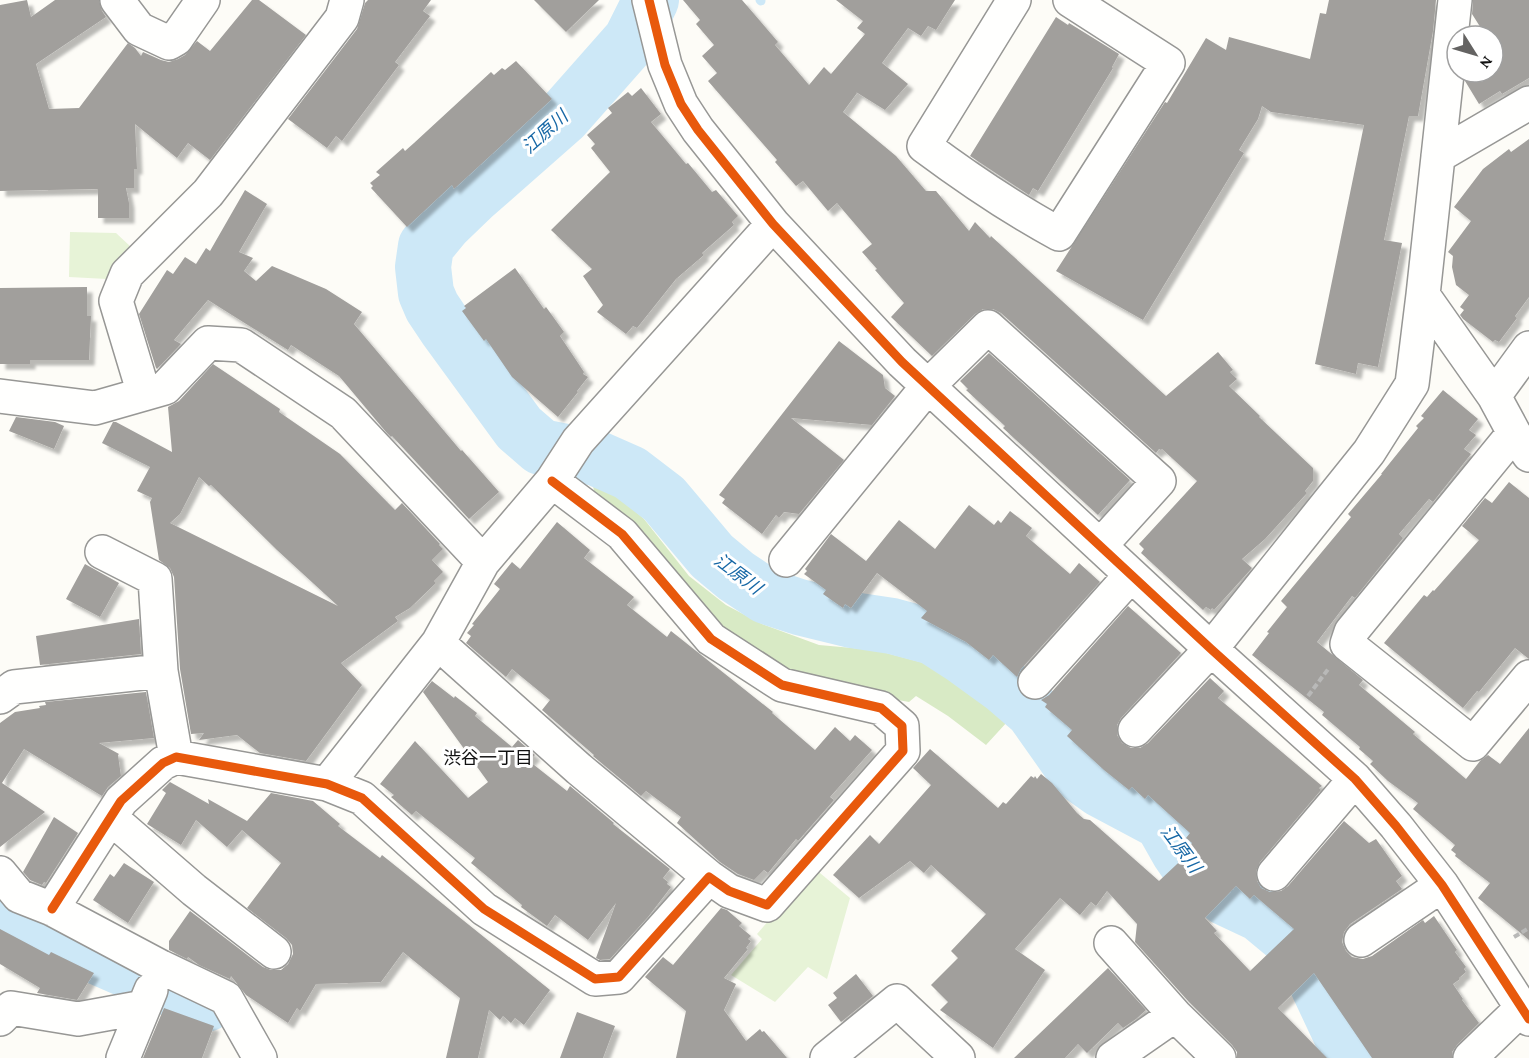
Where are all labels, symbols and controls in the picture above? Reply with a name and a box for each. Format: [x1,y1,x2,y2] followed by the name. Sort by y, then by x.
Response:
[1445,24,1505,84] north arrow
[1476,53,1497,72] text: N
[518,105,573,157] water label: 江原川
[710,550,767,599] water label: 江原川
[443,748,533,768] district label: 渋谷一丁目
[1157,821,1206,878] water label: 江原川

